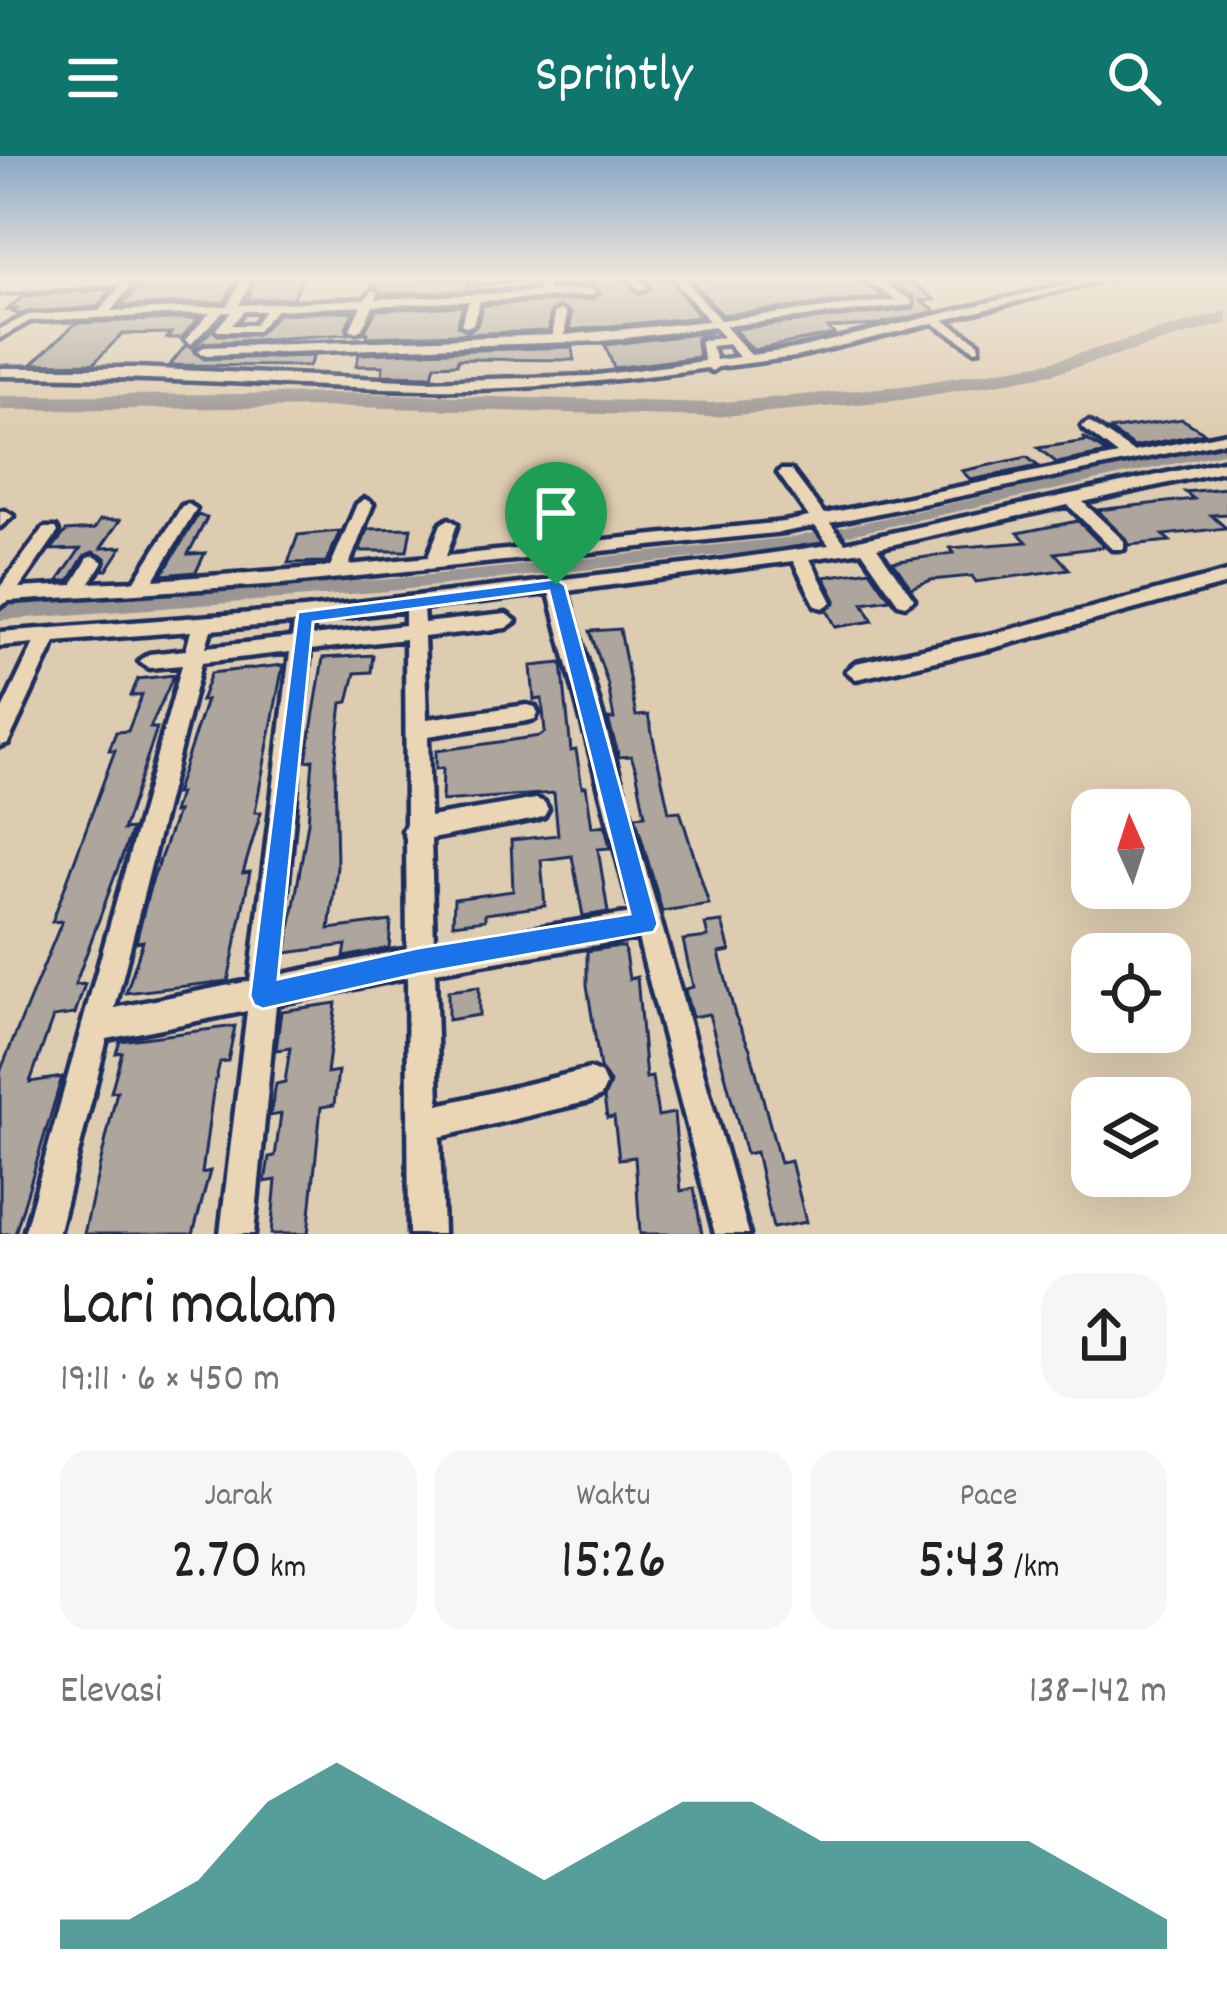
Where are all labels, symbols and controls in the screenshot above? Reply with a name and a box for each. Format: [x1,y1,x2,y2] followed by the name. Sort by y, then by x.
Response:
[534,40,693,117] text: Sprintly
[60,45,126,111] icon: menu
[1101,45,1167,111] icon: search
[505,462,607,585] pin
[523,480,589,546] icon: arrive
[1071,789,1191,909] north arrow
[1071,789,1191,1197] map controls
[1071,933,1191,1053] button: locate
[1071,1077,1191,1197] button: layers
[60,1262,338,1356] text: Lari malam
[1041,1273,1167,1399] button: share
[60,1354,280,1409] text: 19:11 · 6 × 450 m
[204,1474,273,1521] text: Jarak
[576,1474,651,1521] text: Waktu
[959,1474,1018,1521] text: Pace
[171,1521,263,1607] text: 2.70
[560,1521,667,1607] text: 15:26
[917,1521,1007,1607] text: 5:43
[263,1546,306,1593] text: km
[1007,1546,1060,1593] text: /km
[60,1666,162,1721] text: Elevasi
[1029,1666,1167,1721] text: 138–142 m

